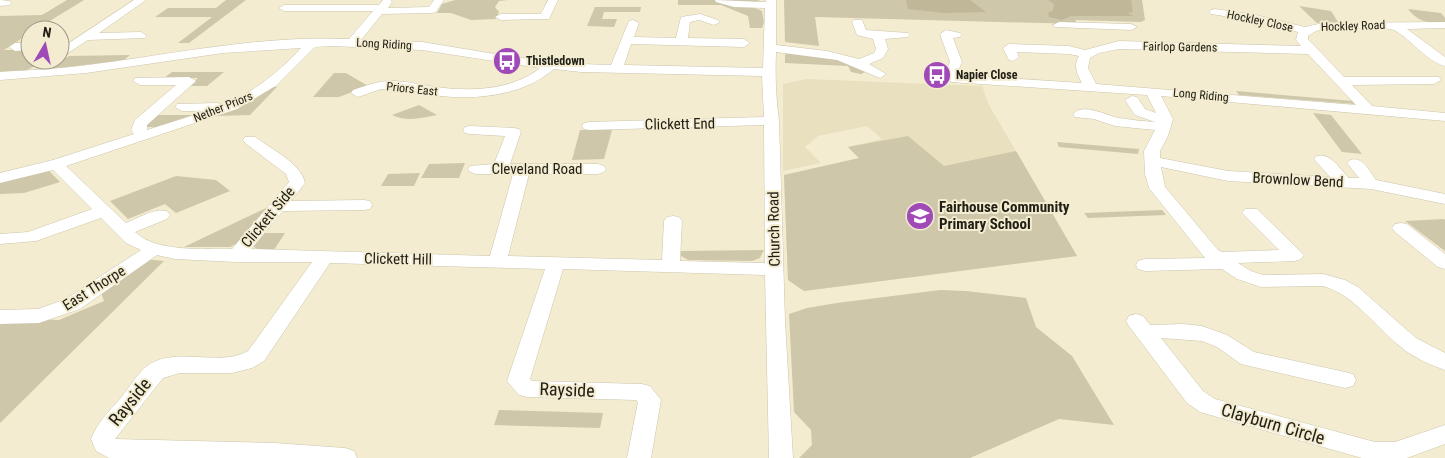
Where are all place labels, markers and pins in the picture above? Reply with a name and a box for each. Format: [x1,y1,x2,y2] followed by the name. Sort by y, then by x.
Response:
[492,46,522,76] bus stop icon: Thistledown
[526,54,585,68] place label: Thistledown
[922,60,952,90] bus stop icon: Napier Close
[956,68,1018,82] place label: Napier Close
[939,198,1070,233] place label: Fairhouse Community Primary School
[905,201,935,231] school or university icon: Fairhouse Community Primary School

